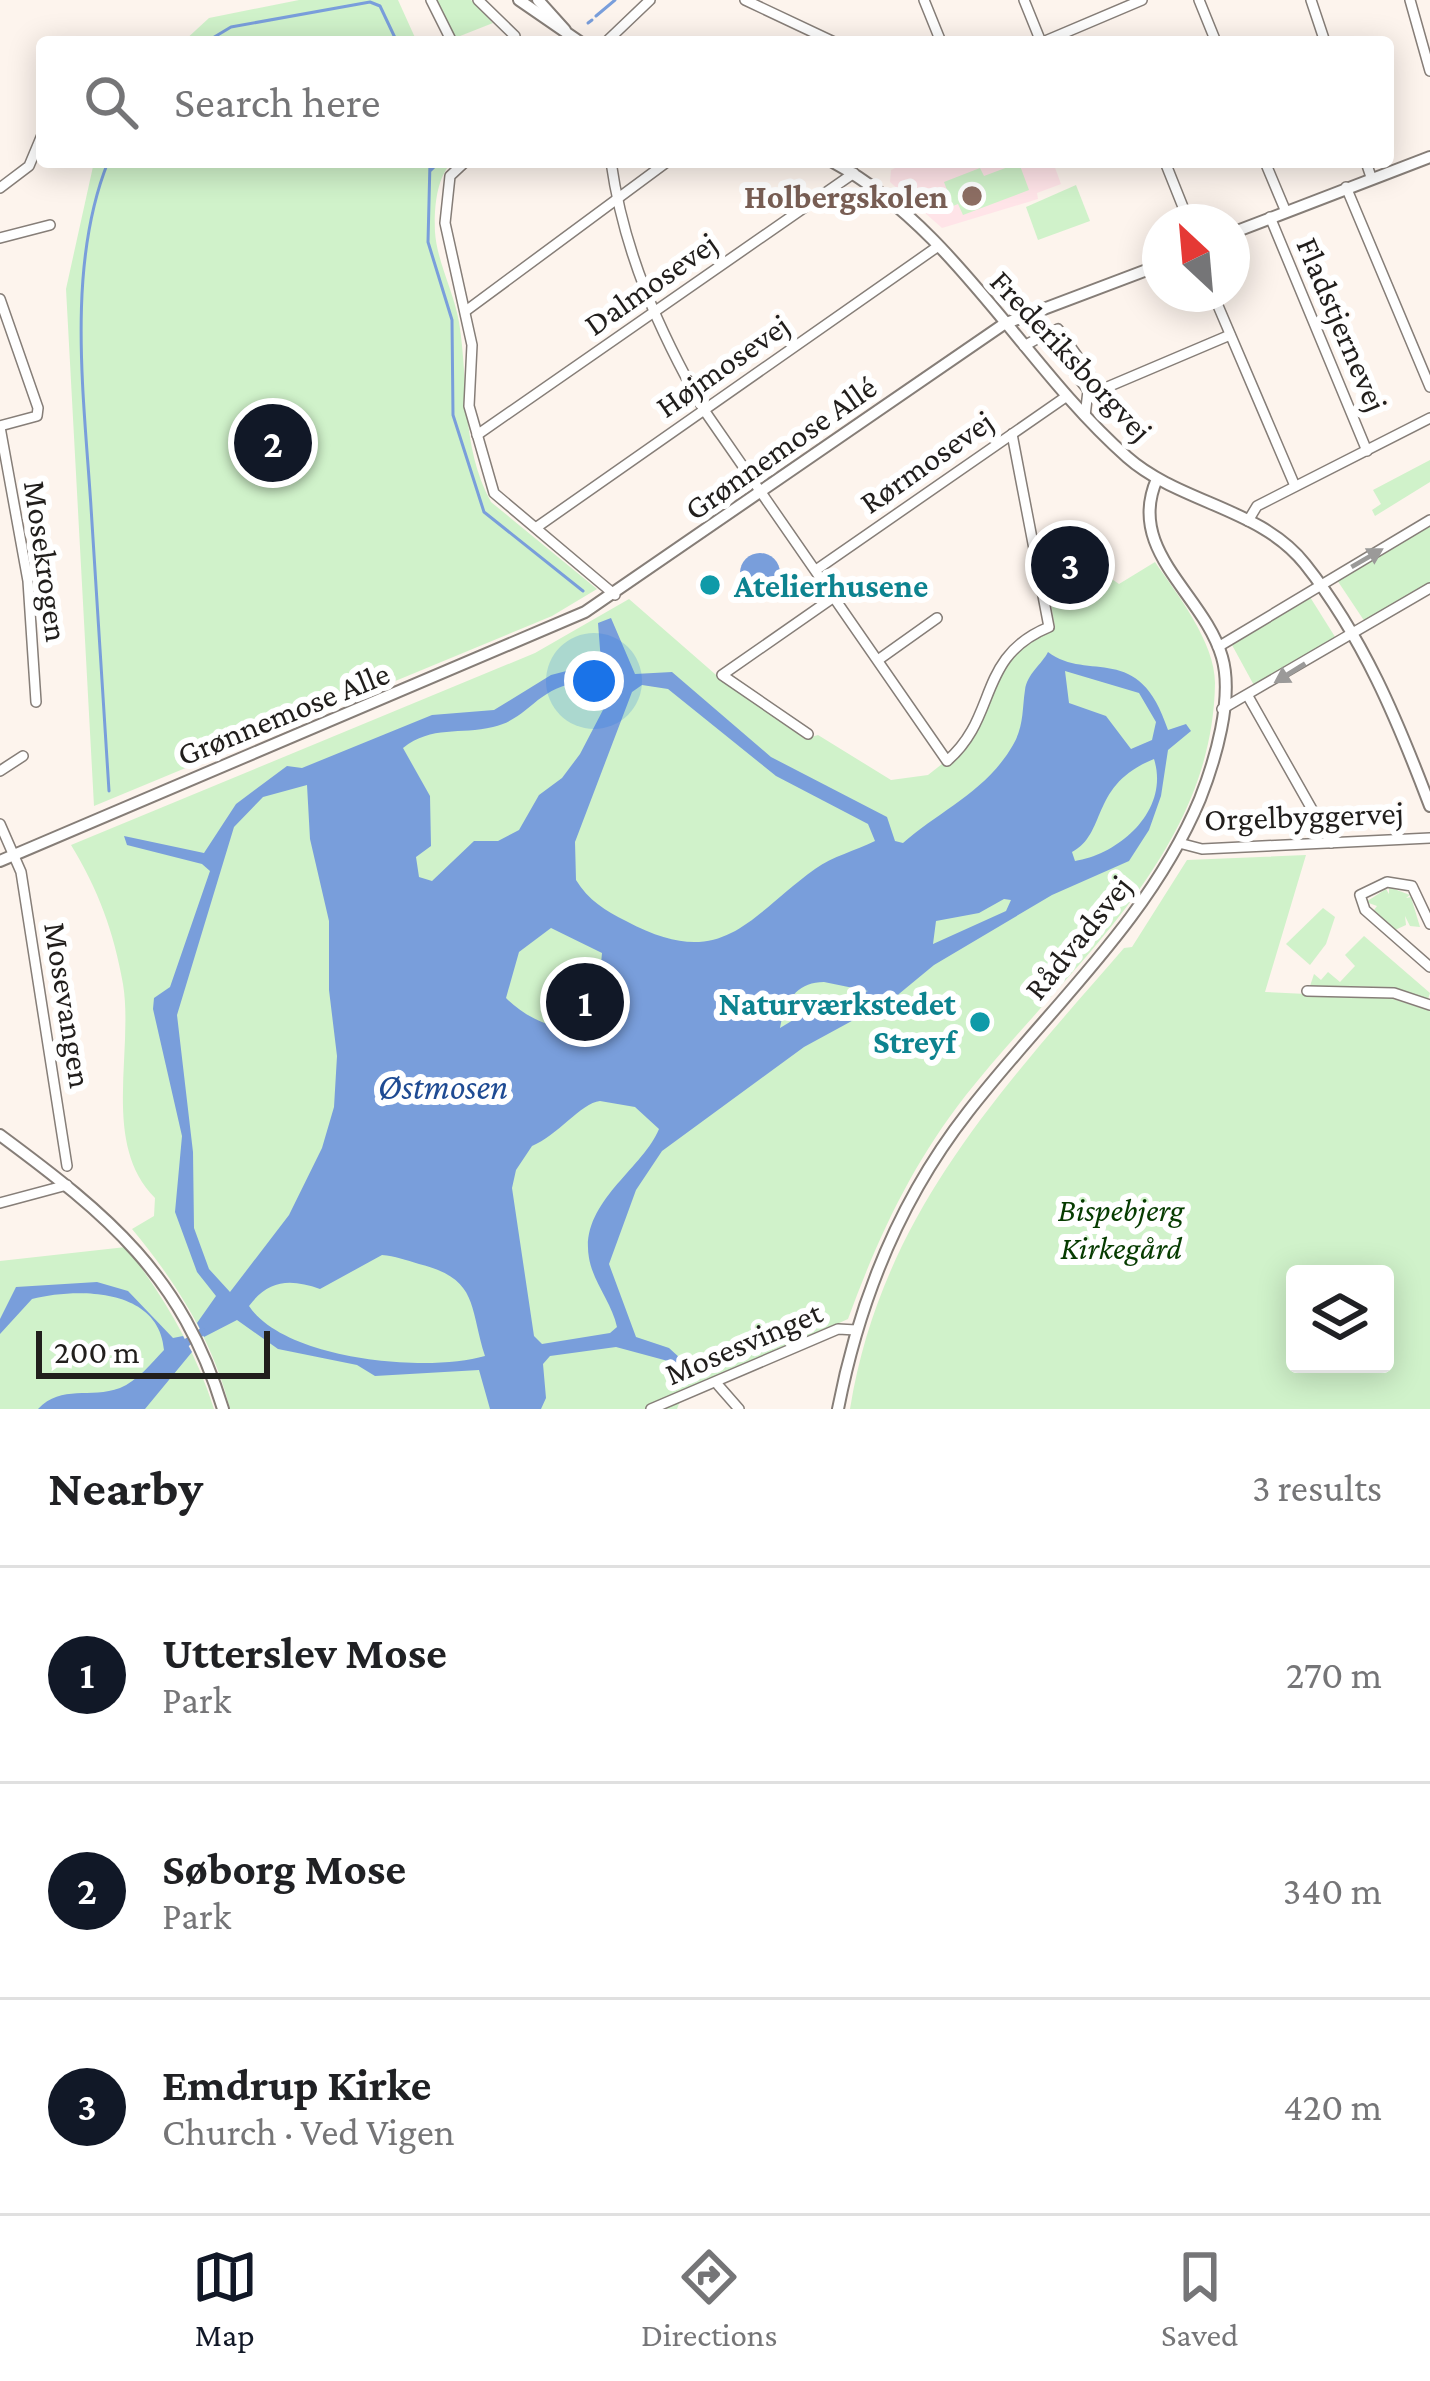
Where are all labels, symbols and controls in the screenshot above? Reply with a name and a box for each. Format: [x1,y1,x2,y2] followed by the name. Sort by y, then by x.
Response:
[36,36,1394,168] search box
[78,69,144,135] icon: search
[174,77,381,127] text: Search here
[744,178,948,215] place label: Holbergskolen
[959,183,985,209] marker: Holbergskolen
[1142,204,1250,312] north arrow
[577,224,724,343] street label: Dalmosevej
[1289,232,1396,417] street label: Fladstjernevej
[983,262,1160,448] street label: Frederiksborgvej
[649,306,796,425] street label: Højmosevej
[677,368,883,527] street label: Grønnemose Allé
[234,398,312,488] pin: 2
[853,402,1000,521] street label: Rørmosevej
[17,478,76,644] street label: Mosekrogen
[1031,520,1109,610] pin: 3
[1350,549,1384,570] one-way arrow
[733,567,928,604] place label: Atelierhusene
[697,572,723,598] marker: Atelierhusene
[564,651,624,711] your location
[172,654,395,773] street label: Grønnemose Alle
[1273,661,1306,683] one-way arrow
[1204,794,1404,837] street label: Orgelbyggervej
[1016,868,1139,1007] street label: Rådvadsvej
[37,920,100,1091] street label: Mosevangen
[546,957,624,1047] pin: 1
[719,985,958,1060] place label: Naturværkstedet Streyf
[967,1009,993,1035] marker: Naturværkstedet Streyf
[378,1067,508,1107] water label: Østmosen
[1058,1191,1186,1266] park label: Bispebjerg Kirkegård
[1286,1265,1394,1373] map controls
[1286,1265,1394,1373] button: layers
[659,1292,828,1392] street label: Mosesvinget
[36,1325,270,1378] scale bar
[54,1333,140,1370] text: 200 m
[48,1459,203,1516] text: Nearby
[1252,1466,1382,1509] text: 3 results
[162,1628,447,1678] text: Utterslev Mose
[80,1653,94,1696] text: 1
[1286,1653,1382,1696] text: 270 m
[162,1678,231,1721] text: Park
[162,1844,406,1894] text: Søborg Mose
[77,1869,97,1912] text: 2
[1283,1869,1382,1912] text: 340 m
[162,1894,231,1937] text: Park
[162,2060,431,2110] text: Emdrup Kirke
[77,2085,97,2128] text: 3
[1283,2085,1382,2128] text: 420 m
[162,2110,455,2153] text: Church · Ved Vigen
[192,2244,258,2353] tab: Map
[641,2244,778,2353] tab: Directions
[1161,2244,1238,2353] tab: Saved

